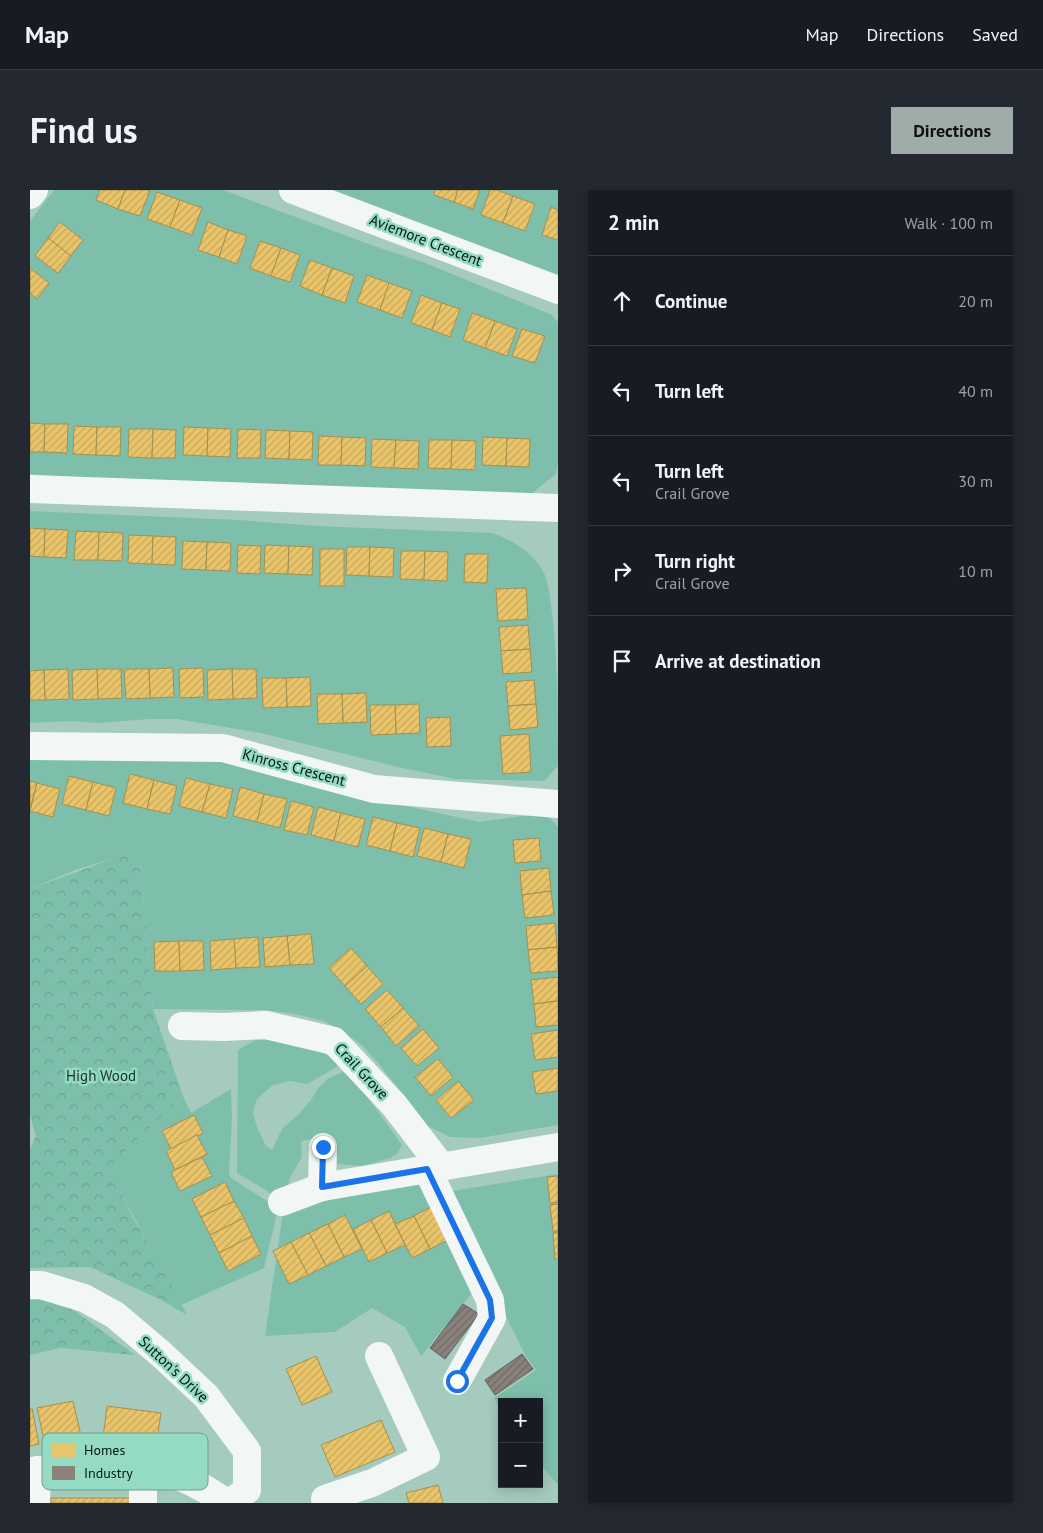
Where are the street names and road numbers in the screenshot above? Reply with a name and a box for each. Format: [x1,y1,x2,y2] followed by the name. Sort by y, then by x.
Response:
[367,210,485,270] street label: Aviemore Crescent
[240,744,348,790] street label: Kinross Crescent
[331,1039,393,1103] street label: Crail Grove
[135,1332,213,1406] street label: Sutton's Drive

